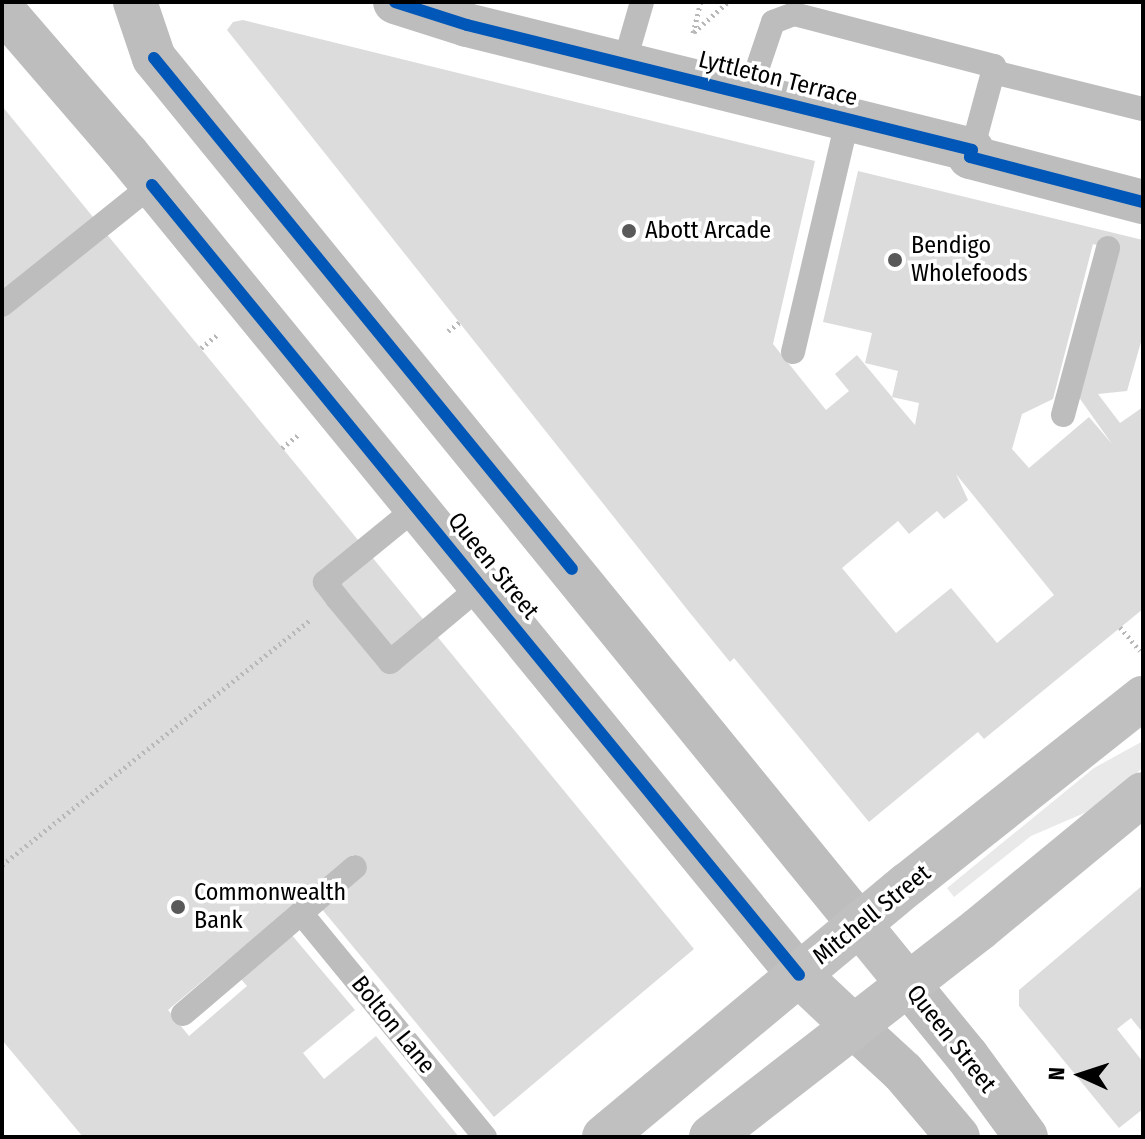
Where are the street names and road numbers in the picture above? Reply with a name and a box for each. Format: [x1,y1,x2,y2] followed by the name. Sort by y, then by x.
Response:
[696,45,860,113] street label: Lyttleton Terrace
[441,507,545,625] street label: Queen Street
[807,859,937,971] street label: Mitchell Street
[345,970,441,1080] street label: Bolton Lane
[900,979,1002,1099] street label: Queen Street

